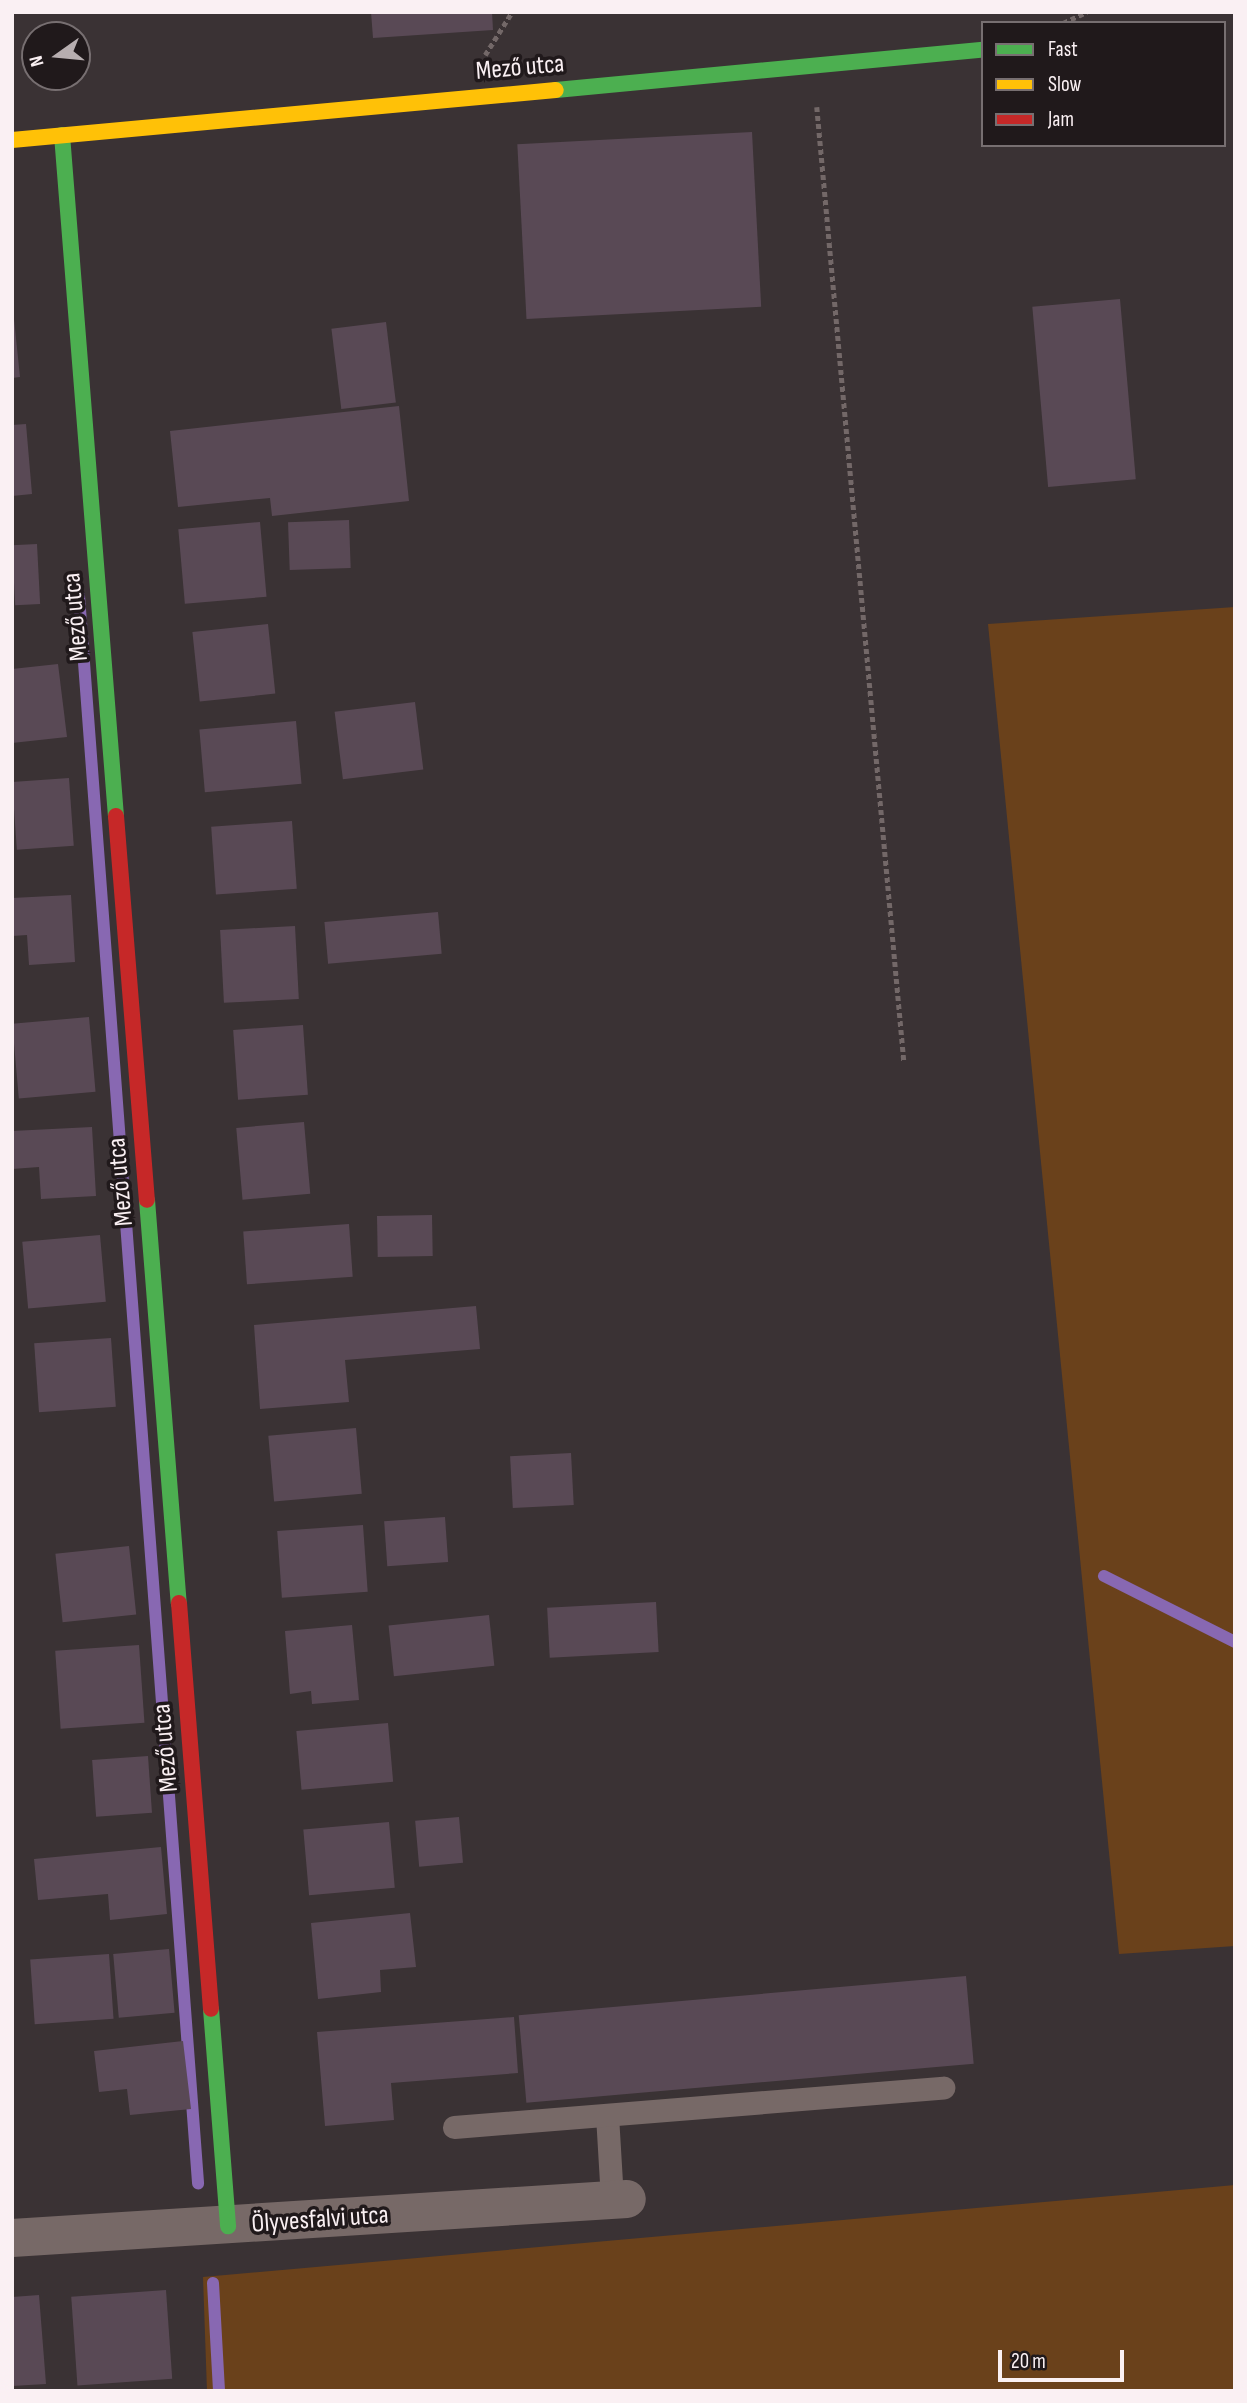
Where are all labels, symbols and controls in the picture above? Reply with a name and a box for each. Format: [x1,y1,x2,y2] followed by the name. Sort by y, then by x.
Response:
[21,21,91,91] north arrow
[981,21,1226,147] legend
[1048,37,1078,62] text: Fast
[475,49,565,87] street label: Mező utca
[25,53,50,69] text: N
[1048,72,1081,97] text: Slow
[1048,107,1074,132] text: Jam
[57,572,95,662] street label: Mező utca
[102,1137,140,1227] street label: Mező utca
[147,1703,185,1793] street label: Mező utca
[251,2200,389,2240] street label: Ölyvesfalvi utca
[1002,2336,1128,2380] scale bar
[1011,2349,1046,2374] text: 20 m

